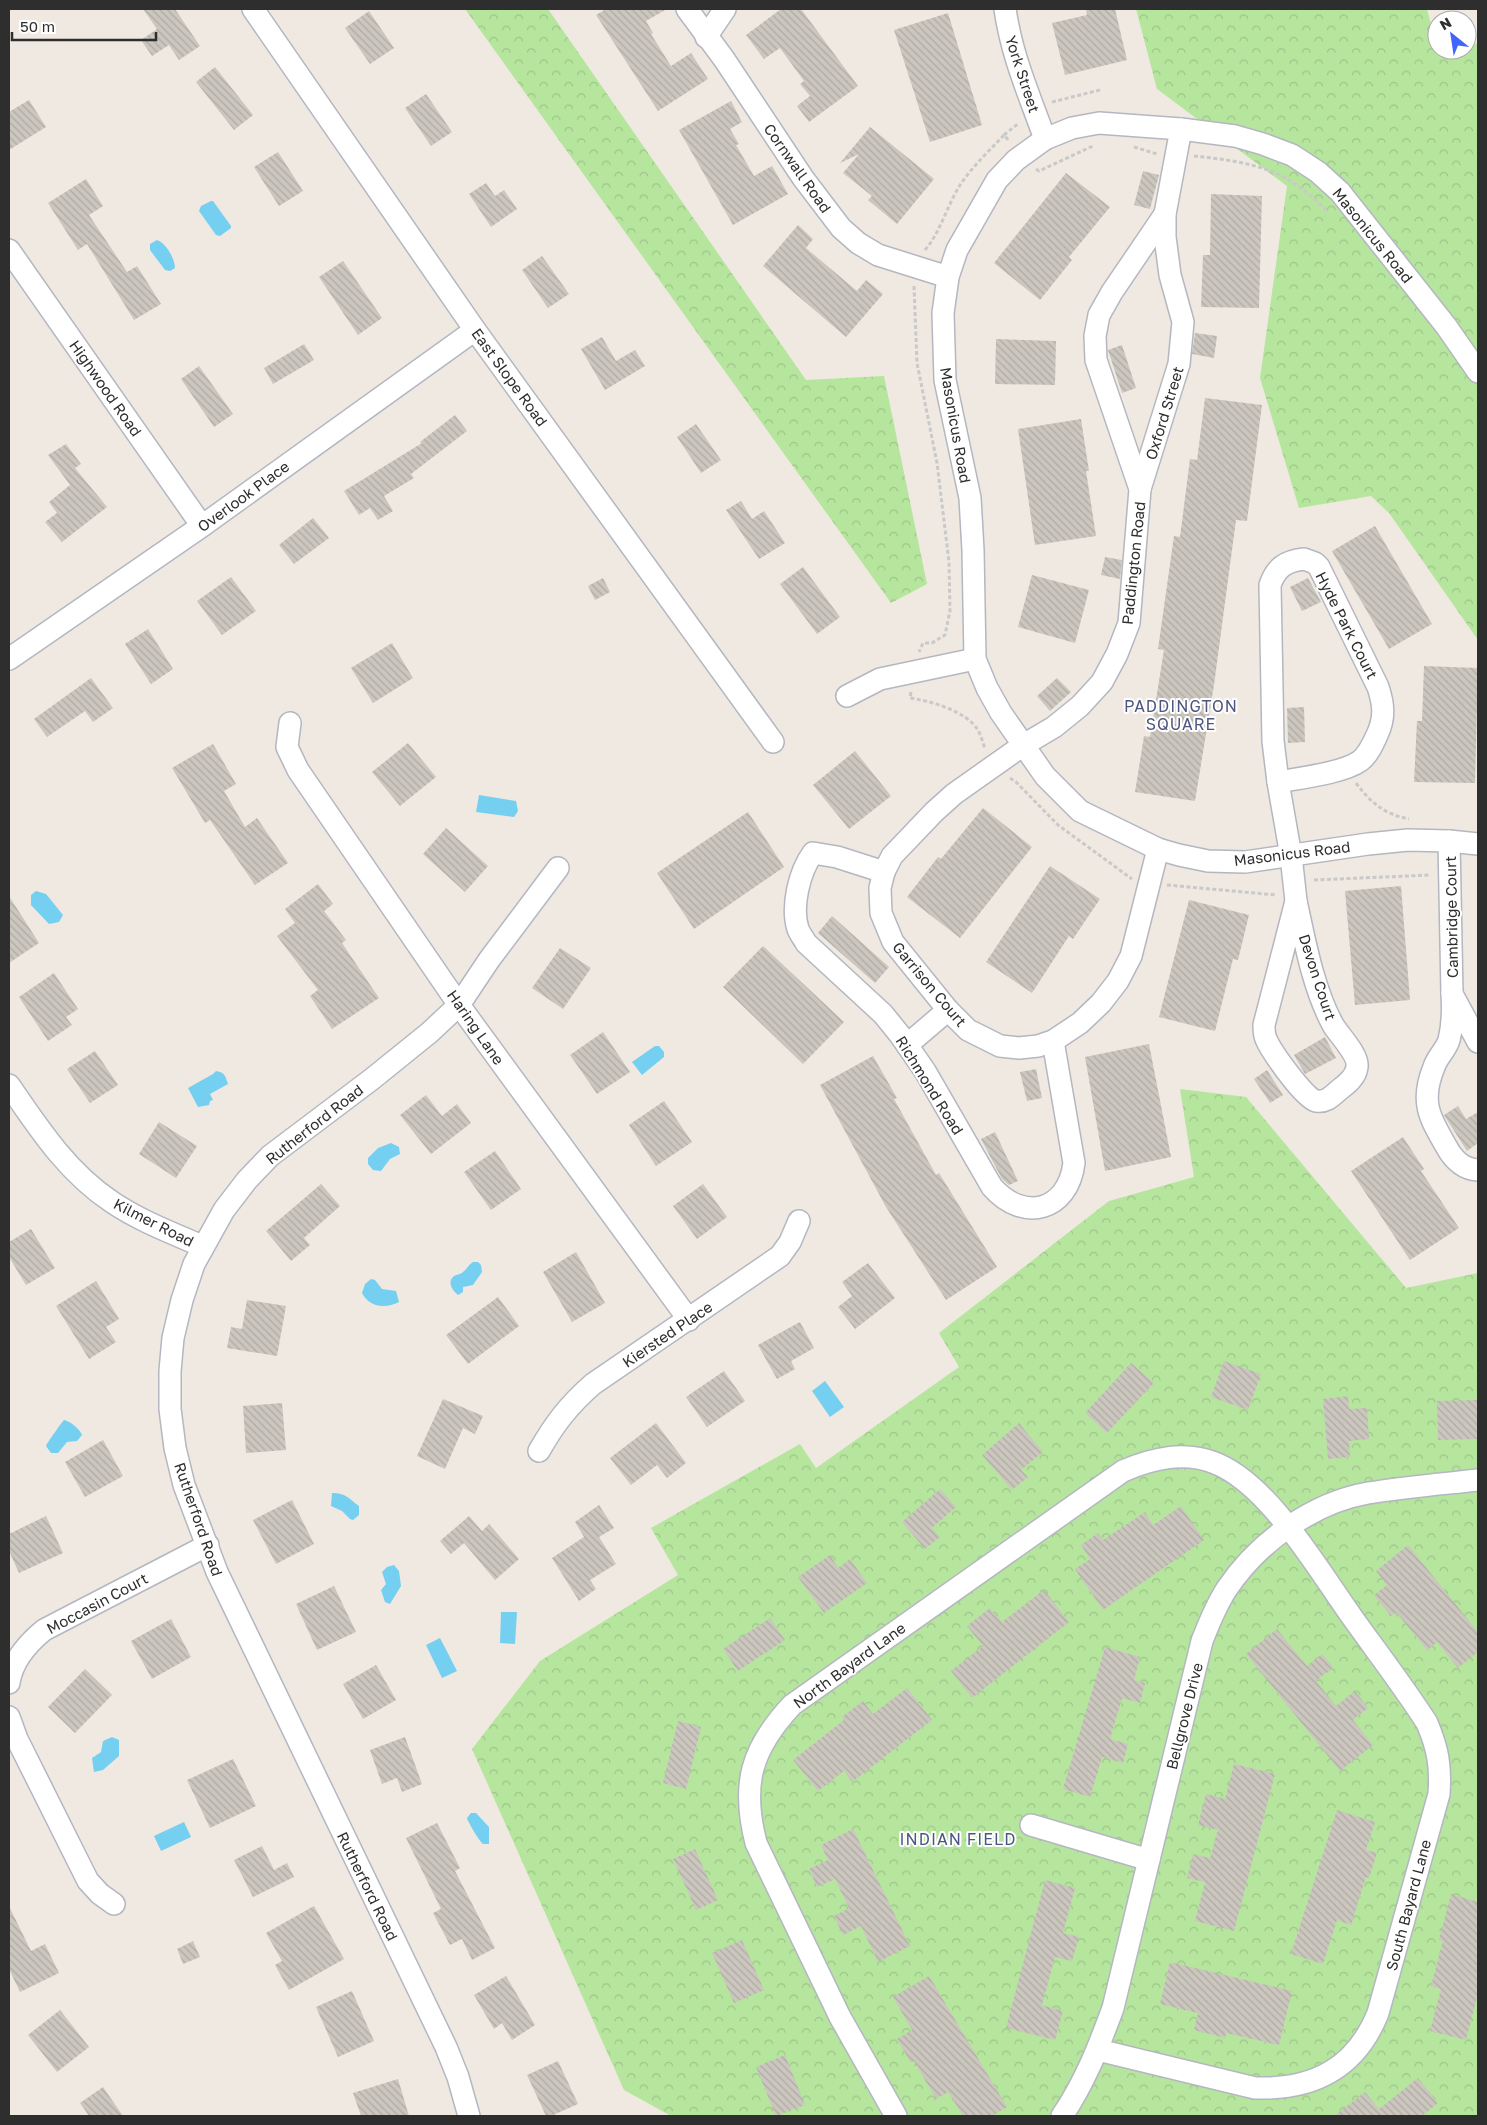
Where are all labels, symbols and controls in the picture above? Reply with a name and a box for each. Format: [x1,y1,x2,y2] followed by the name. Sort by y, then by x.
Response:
[12,10,156,42] scale bar
[1427,10,1477,60] north arrow
[1436,13,1454,33] text: N
[20,17,55,35] text: 50 m
[1002,33,1044,115] street label: York Street
[761,120,835,216] street label: Cornwall Road
[1329,184,1417,286] street label: Masonicus Road
[468,324,552,430] street label: East Slope Road
[66,336,146,440] street label: Highwood Road
[1141,364,1187,462] street label: Oxford Street
[937,366,975,484] street label: Masonicus Road
[194,457,292,535] street label: Overlook Place
[1118,500,1148,626] street label: Paddington Road
[1312,568,1382,682] street label: Hyde Park Court
[1124,696,1238,734] district label: PADDINGTON SQUARE
[1233,837,1351,869] street label: Masonicus Road
[1441,856,1461,978] street label: Cambridge Court
[1296,932,1340,1022] street label: Devon Court
[889,938,971,1030] street label: Garrison Court
[444,986,509,1068] street label: Haring Lane
[892,1032,968,1138] street label: Richmond Road
[262,1080,366,1168] street label: Rutherford Road
[111,1194,197,1250] street label: Kilmer Road
[619,1297,716,1371] street label: Kiersted Place
[171,1460,227,1578] street label: Rutherford Road
[43,1569,151,1637] street label: Moccasin Court
[790,1618,909,1712] street label: North Bayard Lane
[1162,1660,1206,1771] street label: Bellgrove Drive
[334,1829,402,1943] street label: Rutherford Road
[900,1829,1016,1849] district label: INDIAN FIELD
[1382,1837,1434,1973] street label: South Bayard Lane

